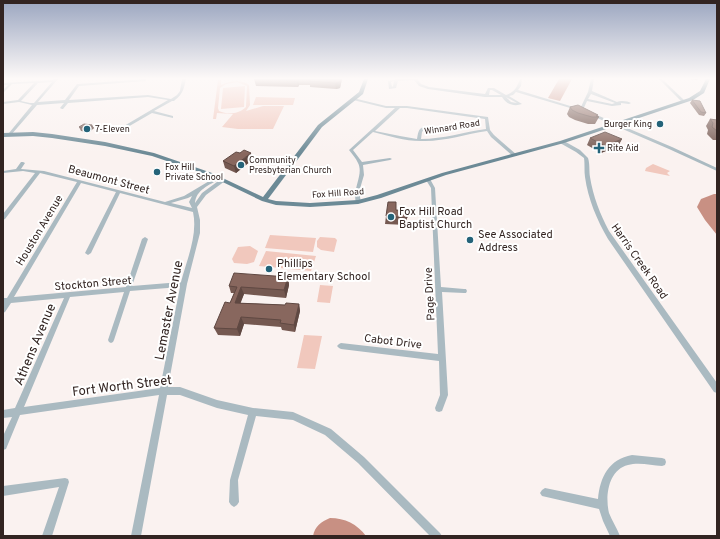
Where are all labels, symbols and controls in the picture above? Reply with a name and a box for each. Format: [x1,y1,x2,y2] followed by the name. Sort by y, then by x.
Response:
[423,118,481,137] street label: Winnard Road
[604,119,652,130] place label: Burger King
[655,119,665,129] marker: Burger King
[82,124,92,134] marker: 7-Eleven
[95,124,130,135] place label: 7-Eleven
[594,143,604,153] marker: Rite Aid
[607,143,639,154] place label: Rite Aid
[249,155,332,176] place label: Community Presbyterian Church
[236,160,246,170] marker: Community Presbyterian Church
[66,162,151,198] street label: Beaumont Street
[165,162,223,183] place label: Fox Hill Private School
[152,167,162,177] marker: Fox Hill Private School
[312,186,364,201] street label: Fox Hill Road
[13,192,67,269] street label: Houston Avenue
[399,205,472,232] place label: Fox Hill Road Baptist Church
[386,212,396,222] marker: Fox Hill Road Baptist Church
[608,221,671,302] street label: Harris Creek Road
[478,228,553,255] place label: See Associated Address
[465,235,475,245] marker: See Associated Address
[277,257,370,284] place label: Phillips Elementary School
[152,259,187,362] street label: Lemaster Avenue
[264,264,274,274] marker: Phillips Elementary School
[422,267,438,321] street label: Page Drive
[54,274,132,294] street label: Stockton Street
[11,301,60,388] street label: Athens Avenue
[363,332,423,352] street label: Cabot Drive
[71,373,173,401] street label: Fort Worth Street

